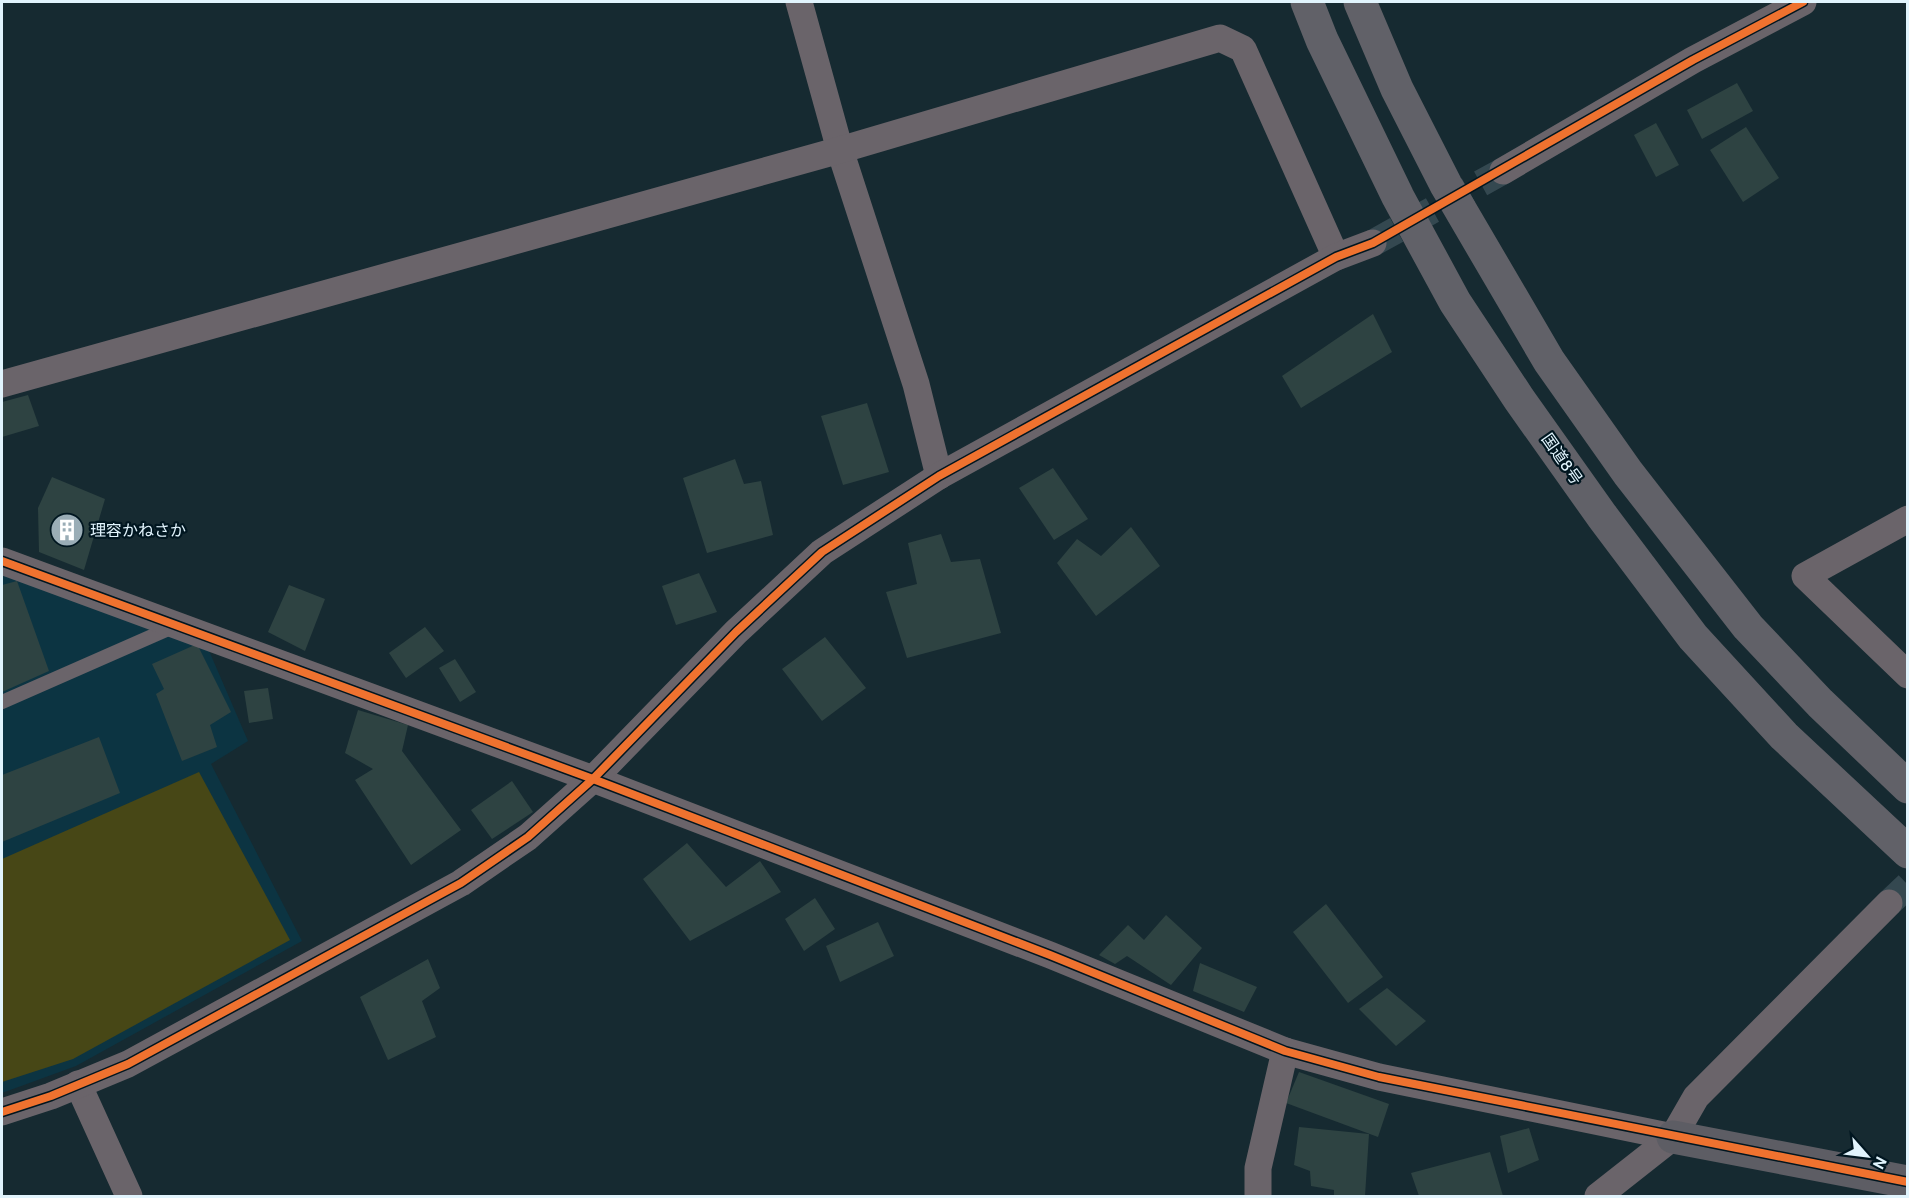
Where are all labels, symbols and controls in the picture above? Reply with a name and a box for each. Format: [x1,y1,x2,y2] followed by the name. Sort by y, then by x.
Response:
[1538,430,1586,488] street label: 国道8号
[49,512,85,548] building icon: 理容かねさか
[90,521,186,540] place label: 理容かねさか
[1837,1126,1897,1186] north arrow
[1869,1153,1891,1172] text: N

